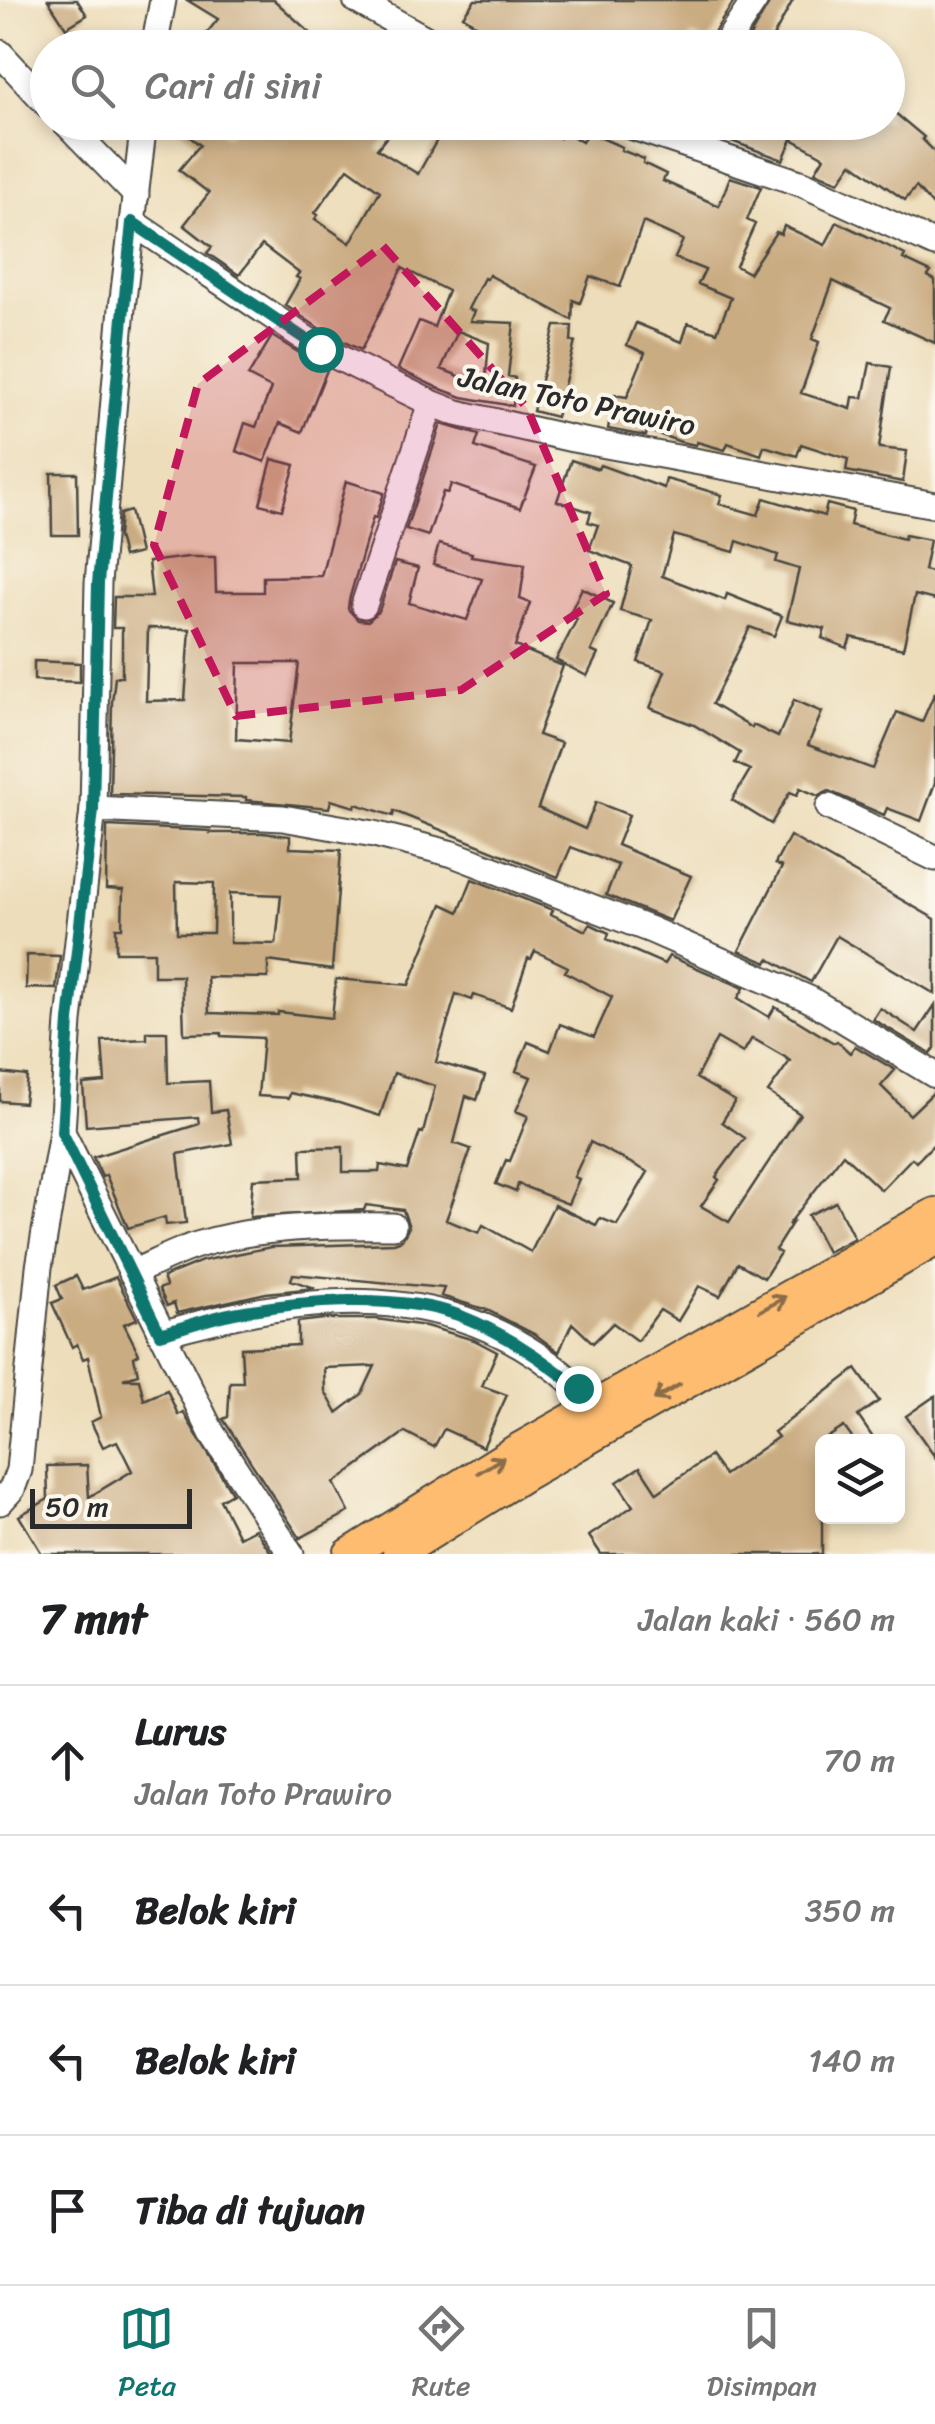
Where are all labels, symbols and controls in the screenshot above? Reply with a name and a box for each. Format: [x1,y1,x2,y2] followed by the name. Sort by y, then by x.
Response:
[30,30,905,140] search box
[145,52,321,119] text: Cari di sini
[65,58,120,113] icon: search
[298,327,344,373] route start
[453,349,700,452] street label: Jalan Toto Prawiro
[758,1293,787,1313] one-way arrow
[556,1366,602,1412] route end
[653,1382,682,1402] one-way arrow
[815,1434,905,1524] map controls
[815,1434,905,1524] button: layers
[476,1455,505,1475] one-way arrow
[45,1482,109,1531] text: 50 m
[30,1484,192,1528] scale bar
[40,1582,147,1656] text: 7 mnt
[638,1591,895,1648] text: Jalan kaki · 560 m
[135,1698,226,1765] text: Lurus
[824,1732,895,1789] text: 70 m
[40,1733,95,1788] icon: ahead
[135,1765,392,1822] text: Jalan Toto Prawiro
[135,1877,295,1944] text: Belok kiri
[805,1882,895,1939] text: 350 m
[40,1883,95,1938] icon: left
[135,2027,295,2094] text: Belok kiri
[808,2032,895,2089] text: 140 m
[40,2033,95,2088] icon: left
[135,2177,365,2244] text: Tiba di tujuan
[40,2183,95,2238] icon: arrive
[118,2301,176,2410] tab: Peta
[412,2301,470,2410] tab: Rute
[706,2301,817,2410] tab: Disimpan

